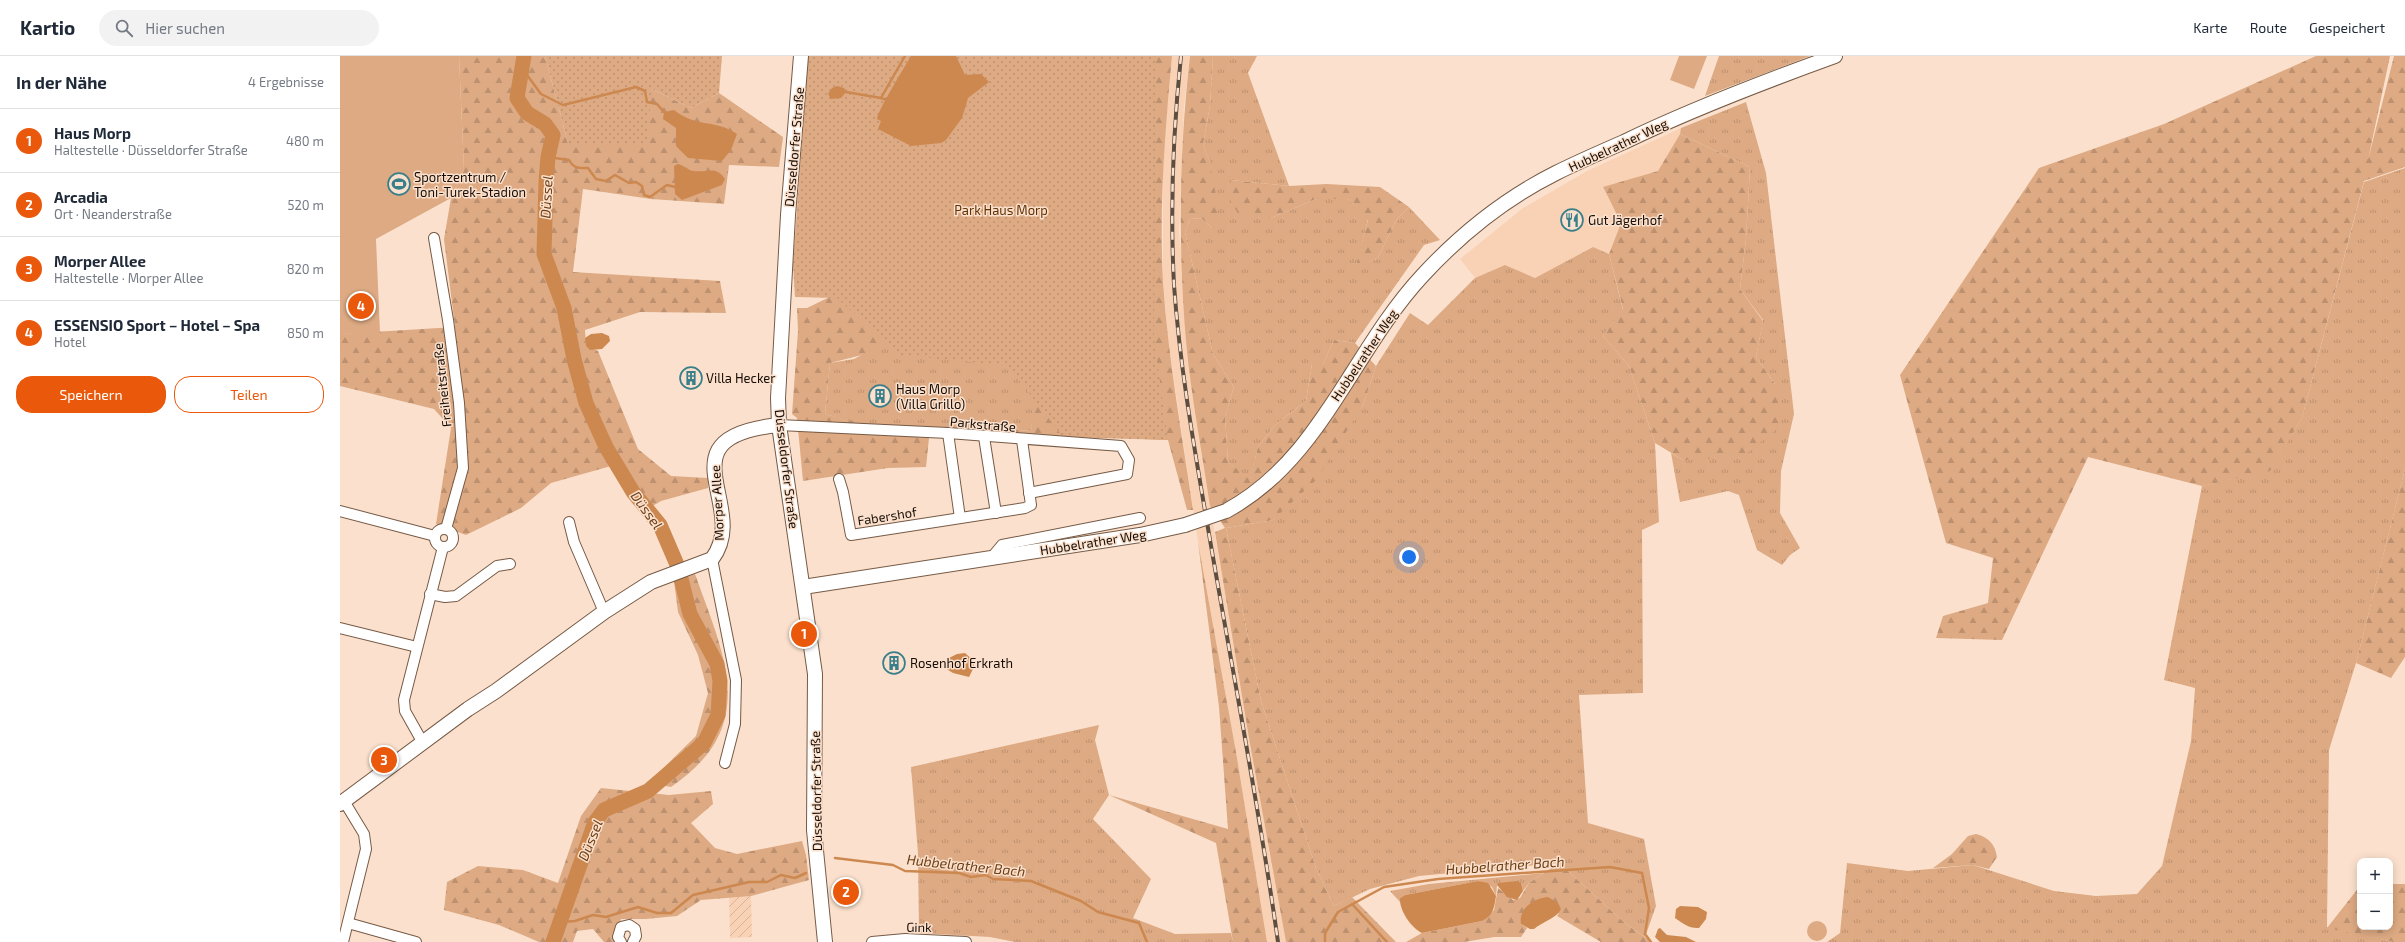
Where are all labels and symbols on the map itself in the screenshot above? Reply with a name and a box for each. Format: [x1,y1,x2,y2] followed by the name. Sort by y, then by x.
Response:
[781,86,807,208] street label: Düsseldorfer Straße
[1566,115,1670,175] street label: Hubbelrather Weg
[414,169,526,200] place label: Sportzentrum / Toni-Turek-Stadion
[386,171,412,197] sports icon: Sportzentrum / Toni-Turek-Stadion
[536,175,556,219] water label: Düssel
[954,202,1048,218] park label: Park Haus Morp
[1559,207,1585,233] restaurant icon: Gut Jägerhof
[1588,212,1663,228] place label: Gut Jägerhof
[348,291,374,321] pin: 4
[1327,306,1401,404] street label: Hubbelrather Weg
[430,342,454,428] street label: Freiheitstraße
[678,365,704,391] building icon: Villa Hecker
[706,370,776,386] place label: Villa Hecker
[896,381,965,412] place label: Haus Morp (Villa Grillo)
[867,383,893,409] building icon: Haus Morp (Villa Grillo)
[772,408,802,530] street label: Düsseldorfer Straße
[949,413,1017,435] street label: Parkstraße
[707,465,727,541] street label: Morper Allee
[627,488,667,532] water label: Düssel
[856,503,919,529] street label: Fabershof
[1039,526,1147,558] street label: Hubbelrather Weg
[1399,547,1419,567] your location
[791,619,817,649] pin: 1
[881,650,907,676] building icon: Rosenhof Erkrath
[910,655,1013,671] place label: Rosenhof Erkrath
[807,731,825,851] street label: Düsseldorfer Straße
[371,745,397,775] pin: 3
[574,817,606,863] water label: Düssel
[906,850,1026,880] water label: Hubbelrather Bach
[1445,852,1565,878] water label: Hubbelrather Bach
[833,877,859,907] pin: 2
[906,919,932,935] street label: Gink

